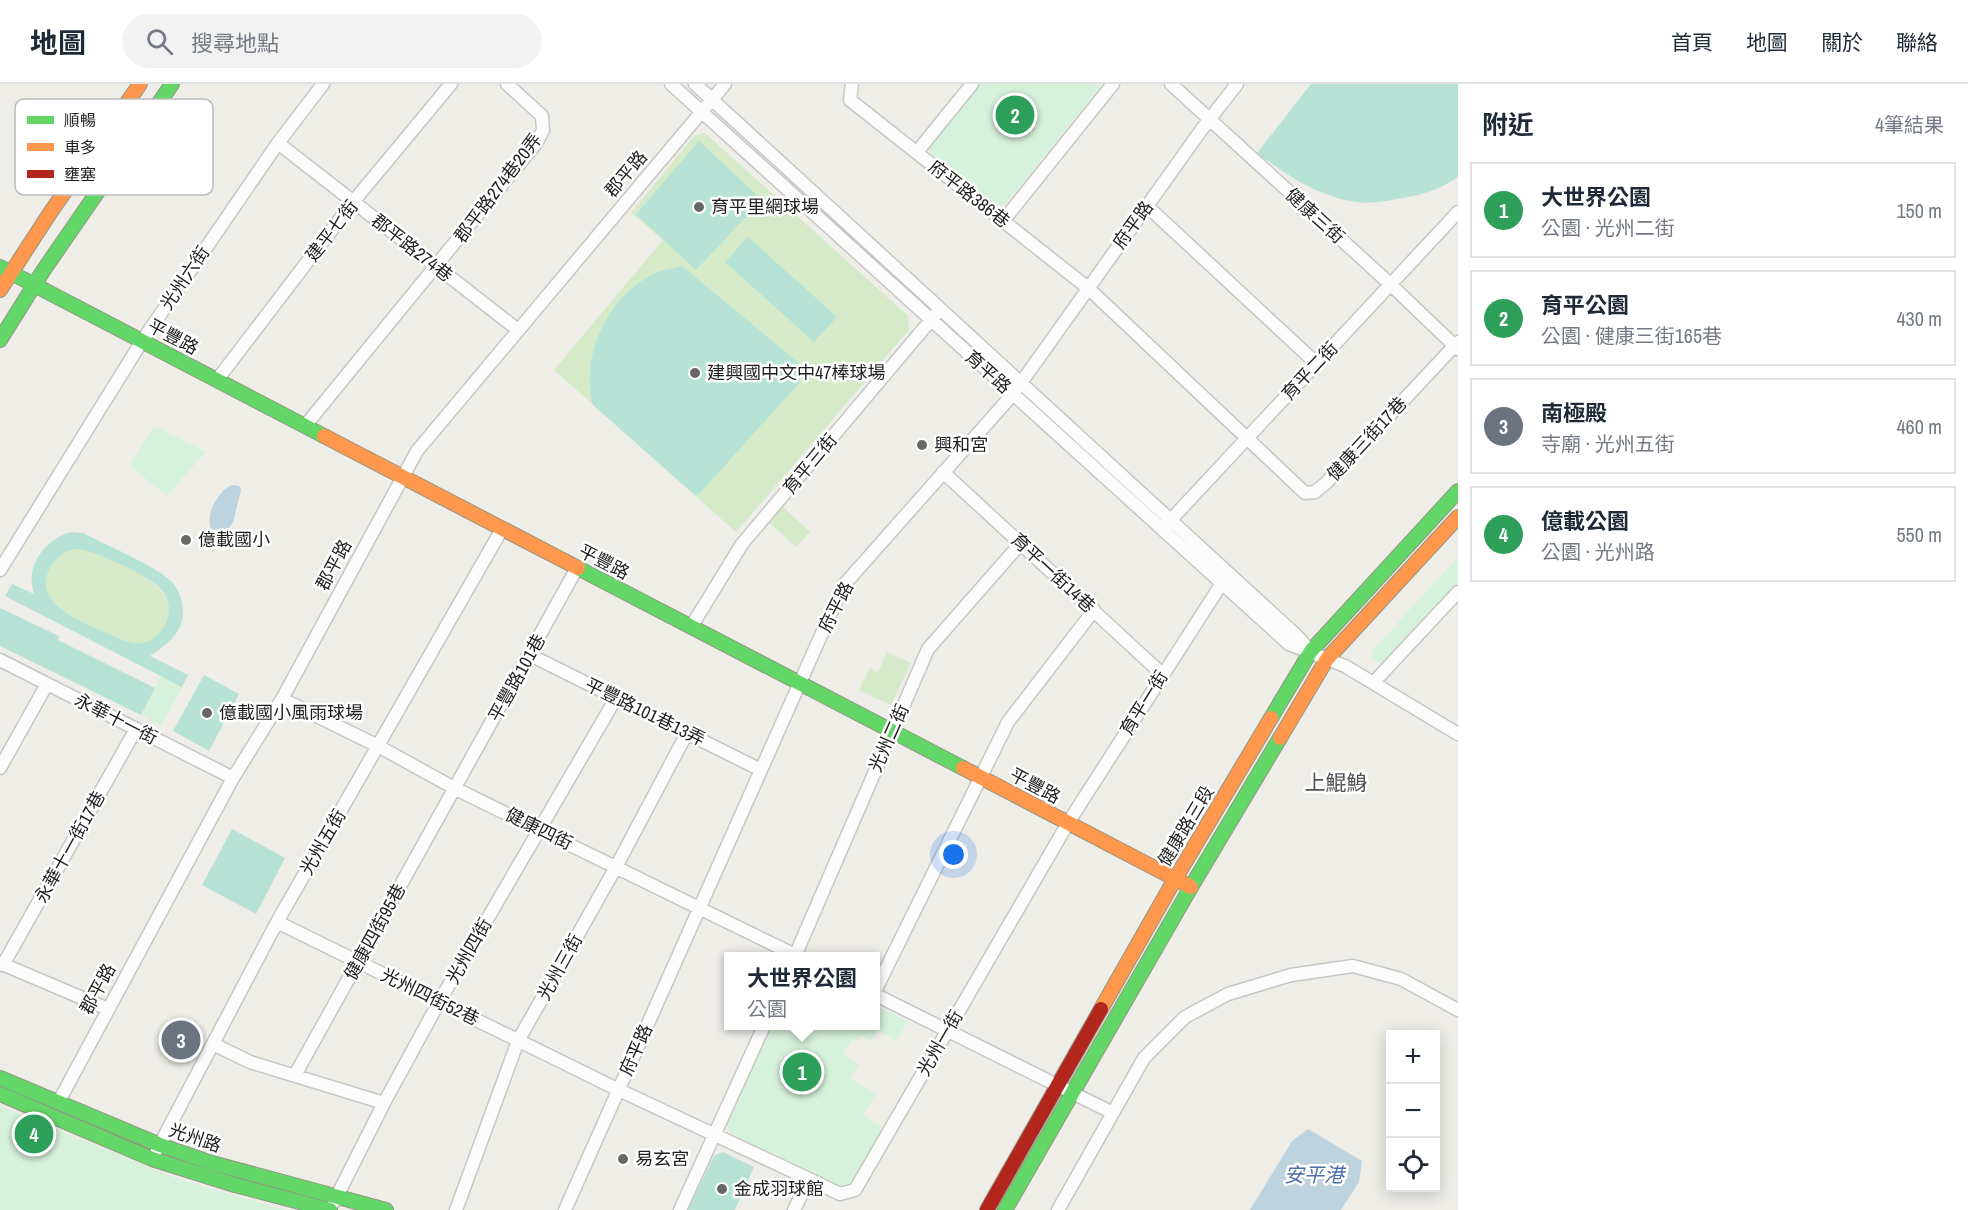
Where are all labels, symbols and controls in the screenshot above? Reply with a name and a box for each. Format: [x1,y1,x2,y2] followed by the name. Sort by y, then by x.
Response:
[122,14,542,68] search box
[30,24,86,62] text: 地圖
[143,25,176,58] icon: search
[191,28,279,58] text: 搜尋地點
[1671,28,1713,57] text: 首頁
[1746,28,1788,57] text: 地圖
[1821,28,1863,57] text: 關於
[1896,28,1938,57] text: 聯絡
[996,93,1034,138] pin: 2
[15,99,213,195] legend
[1482,107,1534,142] text: 附近
[64,109,96,131] text: 順暢
[1875,111,1944,138] text: 4筆結果
[448,128,547,248] street label: 郡平路274巷20弄
[64,136,96,158] text: 車多
[599,145,653,202] street label: 郡平路
[924,154,1015,233] street label: 府平路386巷
[64,163,96,185] text: 壅塞
[1280,182,1350,249] street label: 健康三街
[1541,182,1651,212] text: 大世界公園
[711,194,819,219] place label: 育平里網球場
[300,195,364,267] street label: 建平七街
[1107,196,1159,254] street label: 府平路
[1499,197,1508,224] text: 1
[1896,197,1942,224] text: 150 m
[692,200,706,214] marker: 育平里網球場
[367,208,458,287] street label: 郡平路274巷
[1541,214,1675,241] text: 公園 · 光州二街
[154,241,215,315] street label: 光州六街
[1541,290,1629,320] text: 育平公園
[1499,305,1508,332] text: 2
[1896,305,1942,332] text: 430 m
[144,313,203,360] street label: 平豐路
[1541,322,1722,349] text: 公園 · 健康三街165巷
[1276,336,1343,406] street label: 育平二街
[960,344,1017,399] street label: 育平路
[707,360,885,385] place label: 建興國中文中47棒球場
[688,366,702,380] marker: 建興國中文中47棒球場
[1321,391,1412,486] street label: 健康三街17巷
[1541,398,1607,428] text: 南極殿
[1499,413,1508,440] text: 3
[1896,413,1942,440] text: 460 m
[777,428,842,499] street label: 育平三街
[1541,430,1675,457] text: 寺廟 · 光州五街
[934,432,988,457] place label: 興和宮
[915,438,929,452] marker: 興和宮
[1541,506,1629,536] text: 億載公園
[1499,521,1508,548] text: 4
[1896,521,1942,548] text: 550 m
[198,527,270,552] place label: 億載國小
[1006,527,1101,618] street label: 育平一街14巷
[179,533,193,547] marker: 億載國小
[310,535,357,594] street label: 郡平路
[574,538,634,585] street label: 平豐路
[1541,538,1655,565] text: 公園 · 光州路
[812,577,859,637] street label: 府平路
[482,629,551,726] street label: 平豐路101巷
[1114,666,1173,740] street label: 育平一街
[581,672,710,752] street label: 平豐路101巷13弄
[70,687,162,750] street label: 永華十一街
[219,700,363,725] place label: 億載國小風雨球場
[862,700,915,776] street label: 光州二街
[200,706,214,720] marker: 億載國小風雨球場
[1006,762,1065,809] street label: 平豐路
[1305,768,1368,797] district label: 上鯤鯓
[1152,781,1219,871] street label: 健康路三段
[28,786,111,907] street label: 永華十一街17巷
[501,802,577,856] street label: 健康四街
[294,804,351,879] street label: 光州五街
[939,840,968,869] your location
[338,879,411,984] street label: 健康四街95巷
[440,913,497,988] street label: 光州四街
[531,929,588,1004] street label: 光州三街
[724,952,880,1030] popup
[74,959,121,1018] street label: 郡平路
[377,962,484,1031] street label: 光州四街52巷
[747,963,857,993] text: 大世界公園
[747,995,787,1022] text: 公園
[911,1005,968,1080] street label: 光州一街
[162,1018,201,1062] pin: 3
[613,1020,658,1080] street label: 府平路
[1386,1030,1440,1192] map controls
[1386,1030,1440,1084] button: +
[782,1050,822,1094] pin: 1
[1386,1084,1440,1138] button: −
[15,1112,54,1156] pin: 4
[166,1117,225,1158] street label: 光州路
[1386,1138,1440,1192] button: locate
[635,1146,689,1171] place label: 易玄宮
[616,1152,630,1166] marker: 易玄宮
[1284,1161,1347,1188] water label: 安平港
[734,1176,824,1201] place label: 金成羽球館
[715,1182,729,1196] marker: 金成羽球館

